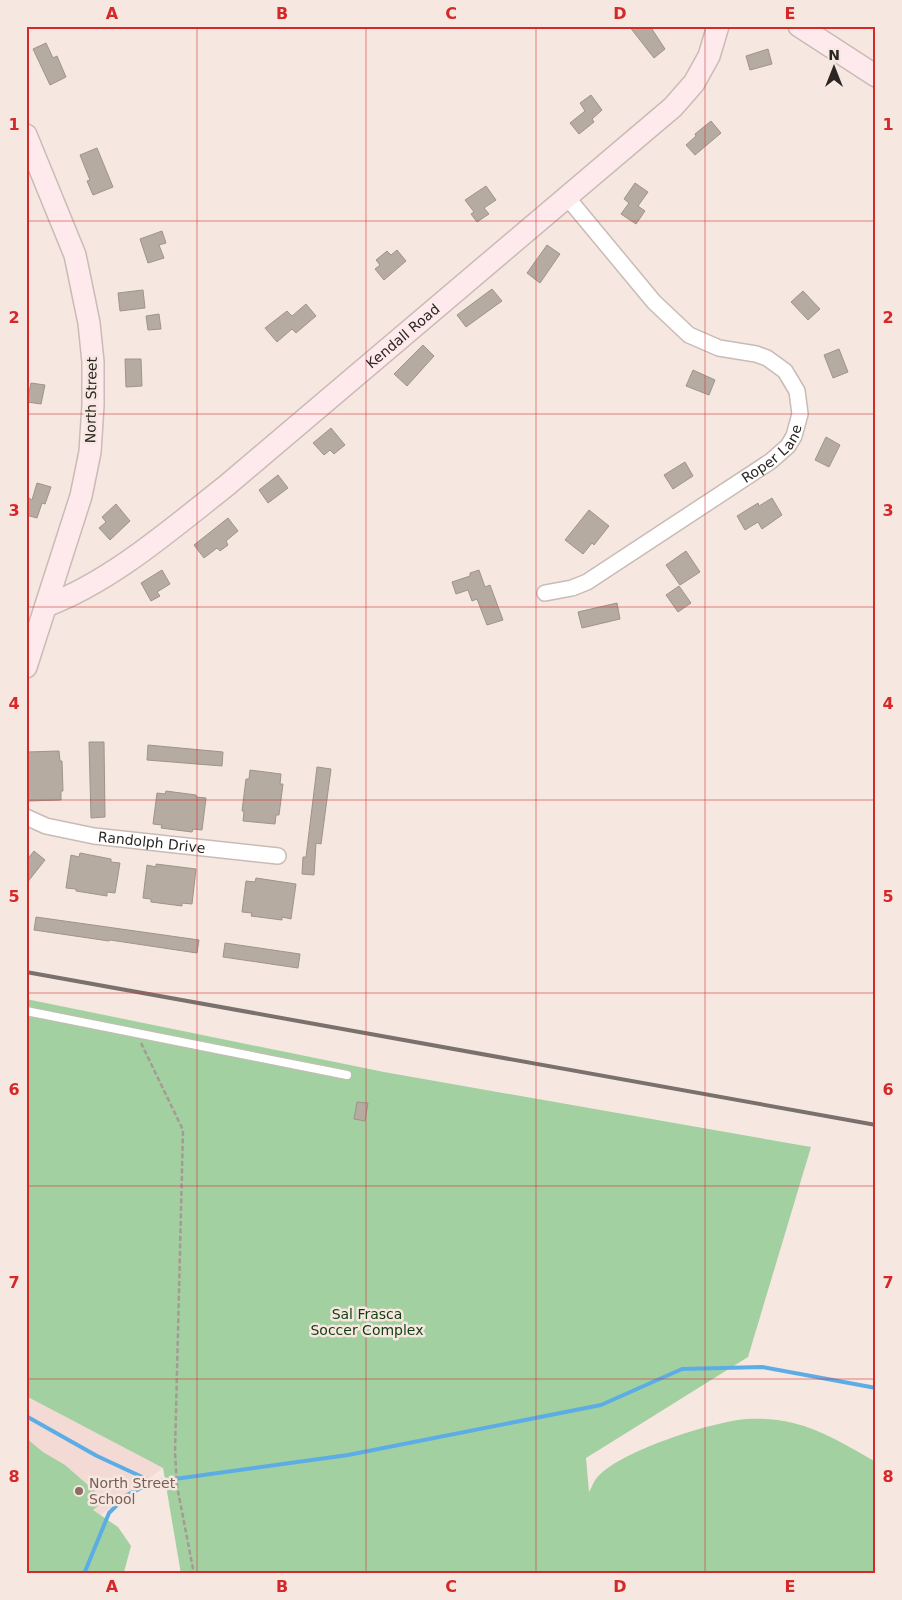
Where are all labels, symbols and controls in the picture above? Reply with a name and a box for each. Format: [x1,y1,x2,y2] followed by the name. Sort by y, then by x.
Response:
[106,4,119,23] text: A
[276,4,288,23] text: B
[445,4,457,23] text: C
[613,4,627,23] text: D
[785,4,795,23] text: E
[810,42,860,92] north arrow
[828,47,840,63] text: N
[8,115,20,134] text: 1
[882,115,894,134] text: 1
[363,301,443,372] street label: Kendall Road
[8,308,20,327] text: 2
[882,308,894,327] text: 2
[82,356,100,443] street label: North Street
[739,423,805,486] street label: Roper Lane
[8,501,20,520] text: 3
[882,501,894,520] text: 3
[8,694,20,713] text: 4
[882,694,894,713] text: 4
[97,828,206,856] street label: Randolph Drive
[8,887,20,906] text: 5
[882,887,894,906] text: 5
[8,1080,20,1099] text: 6
[882,1080,894,1099] text: 6
[8,1273,20,1292] text: 7
[882,1273,894,1292] text: 7
[310,1306,424,1338] park label: Sal Frasca Soccer Complex
[8,1467,20,1486] text: 8
[882,1467,894,1486] text: 8
[89,1475,176,1507] place label: North Street School
[73,1485,85,1497] marker: North Street School
[106,1577,119,1596] text: A
[276,1577,288,1596] text: B
[445,1577,457,1596] text: C
[613,1577,627,1596] text: D
[785,1577,795,1596] text: E

